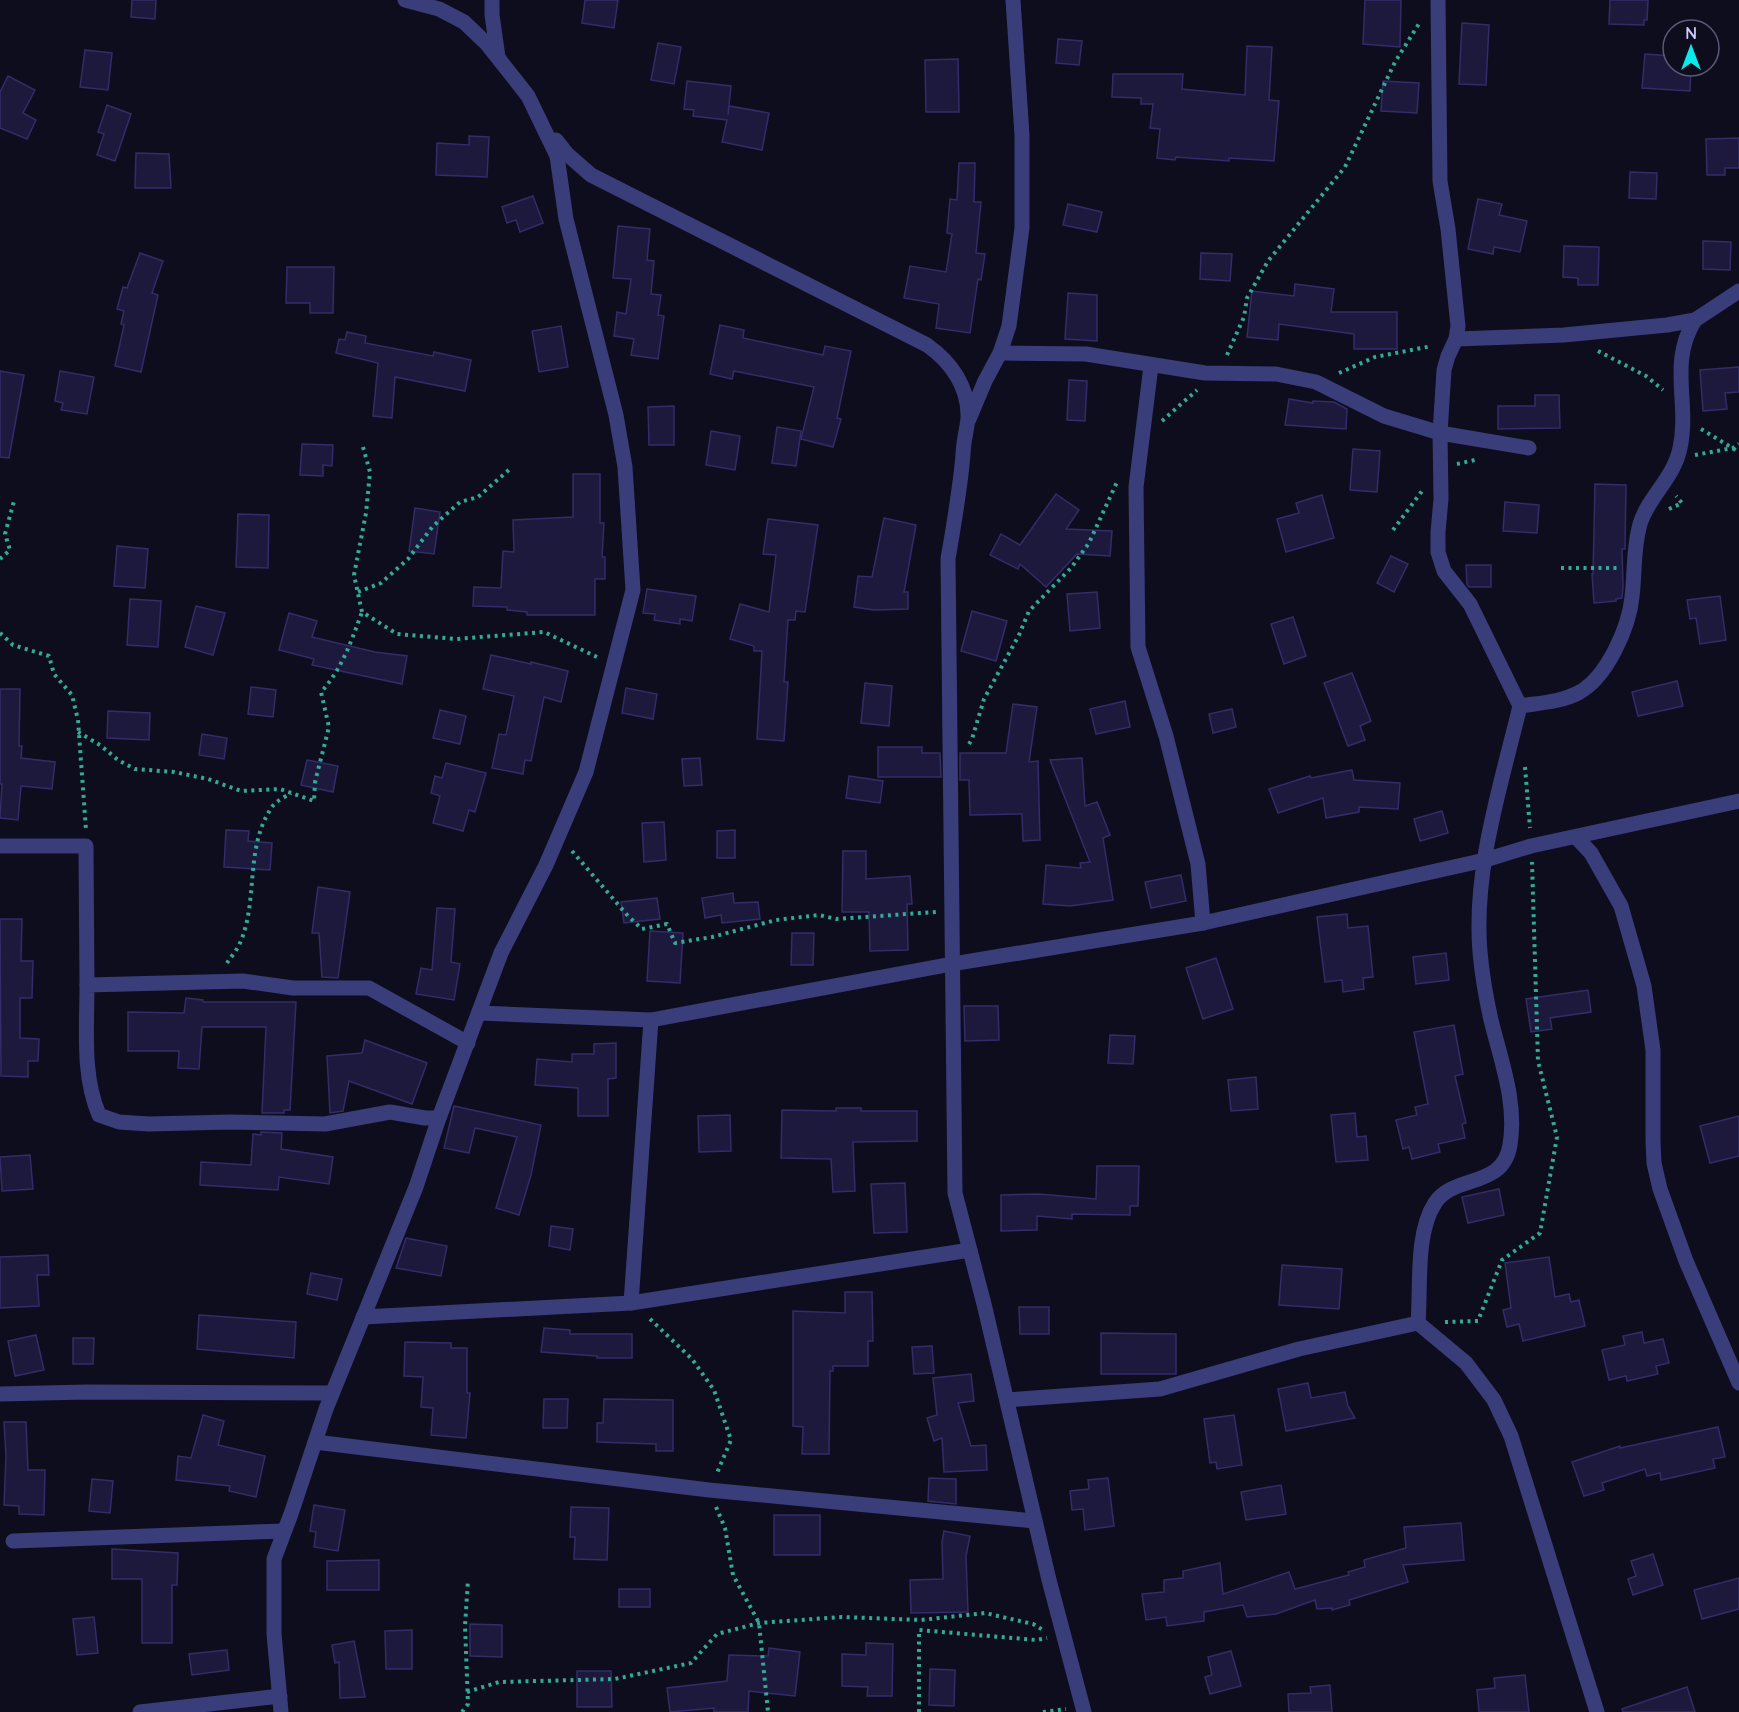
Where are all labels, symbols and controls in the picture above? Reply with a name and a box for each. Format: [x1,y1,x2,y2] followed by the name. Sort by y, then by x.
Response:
[1661,18,1721,78] north arrow
[1685,23,1697,43] text: N

